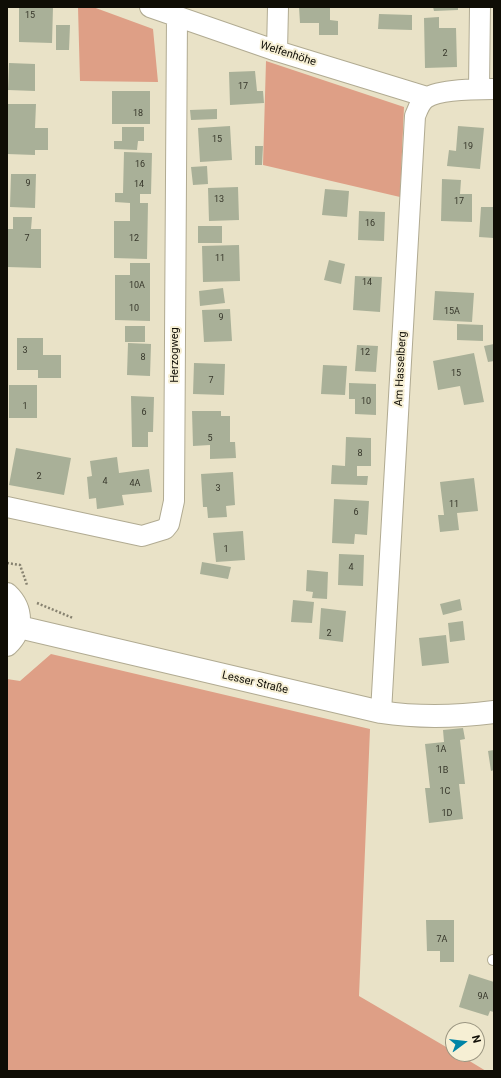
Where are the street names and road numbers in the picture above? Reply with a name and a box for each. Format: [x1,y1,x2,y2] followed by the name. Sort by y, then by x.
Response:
[258,39,318,69] street label: Welfenhöhe
[168,327,182,383] street label: Herzogweg
[392,331,410,407] street label: Am Hasselberg
[221,669,289,697] street label: Lesser Straße

